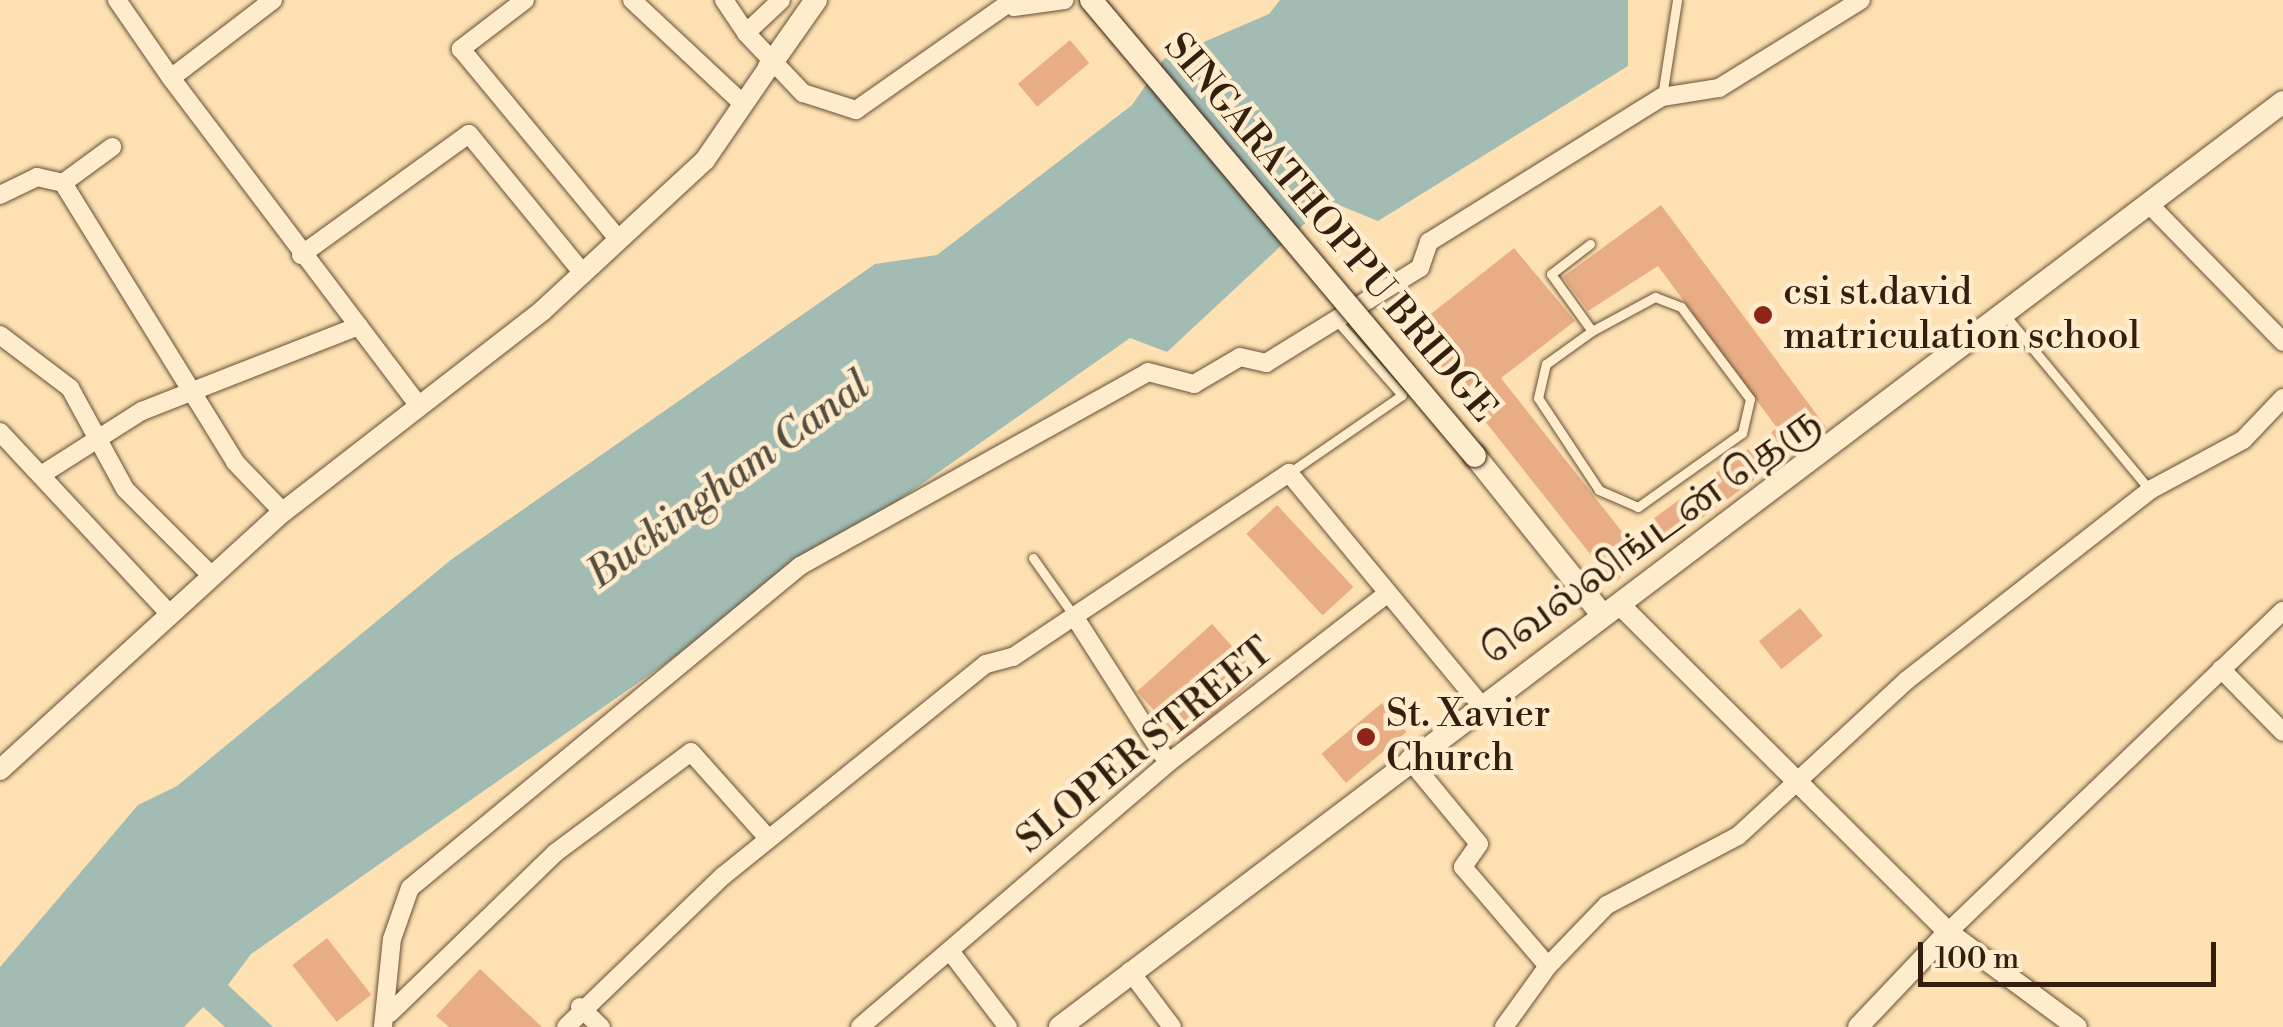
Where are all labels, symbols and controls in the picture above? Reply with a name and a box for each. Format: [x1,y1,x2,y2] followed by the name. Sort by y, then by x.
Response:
[1154,25,1506,431] street label: SINGARATHOPPU BRIDGE
[1783,270,2140,360] place label: csi st.david matriculation school
[1752,304,1774,326] marker: csi st.david matriculation school
[579,362,879,598] water label: Buckingham Canal
[1473,399,1829,675] street label: வெல்லிங்டன் தெரு
[1008,629,1282,863] street label: SLOPER STREET
[1386,692,1550,782] place label: St. Xavier Church
[1355,726,1377,748] marker: St. Xavier Church
[1923,922,2220,984] scale bar
[1935,940,2019,978] text: 100 m

